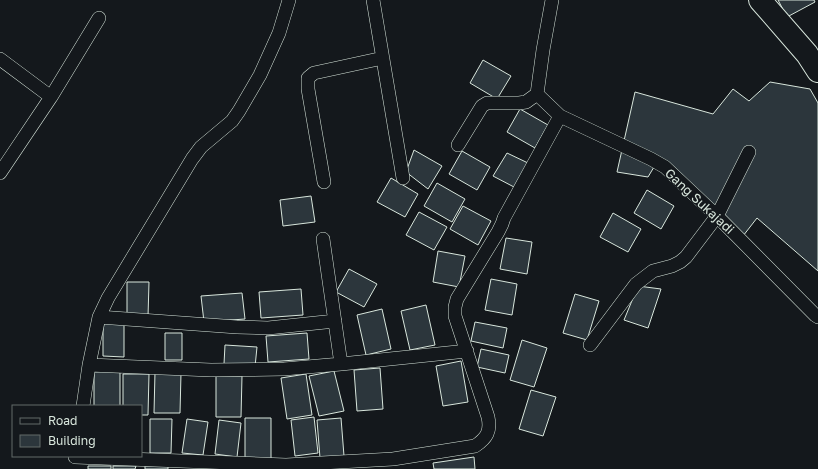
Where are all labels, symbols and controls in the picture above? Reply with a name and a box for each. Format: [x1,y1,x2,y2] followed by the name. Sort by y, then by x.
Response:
[662,165,738,237] street label: Gang Sukajadi
[12,405,142,457] legend
[48,413,77,428] text: Road
[48,433,96,448] text: Building

